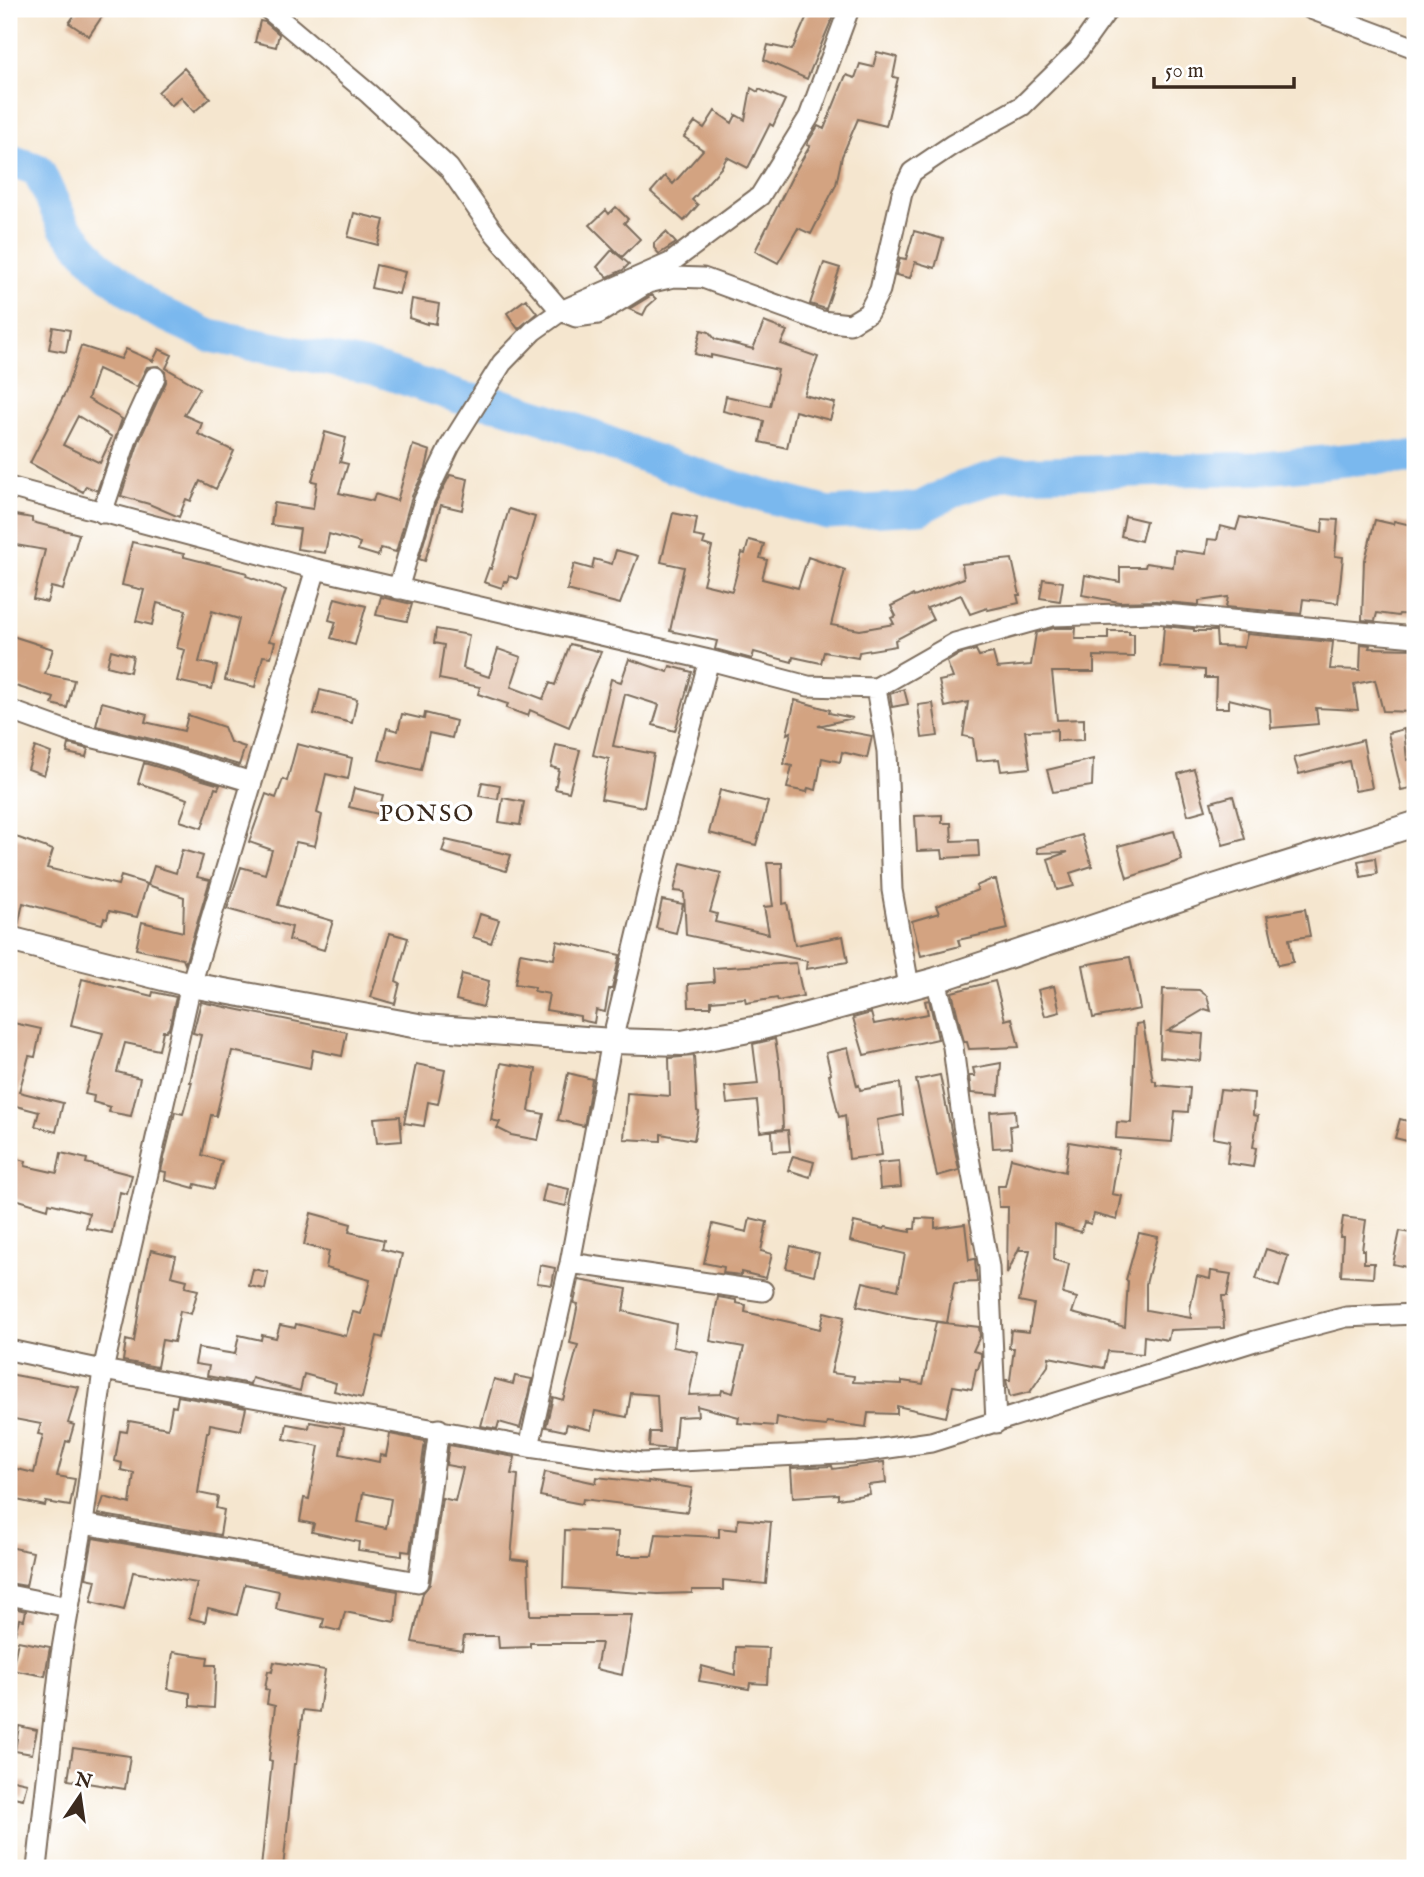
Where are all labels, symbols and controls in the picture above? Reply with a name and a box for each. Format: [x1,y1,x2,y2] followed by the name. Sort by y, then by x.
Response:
[1154,46,1294,90] scale bar
[1165,58,1204,85] text: 50 m
[379,799,475,830] district label: PONSO
[46,1762,116,1832] north arrow
[72,1768,95,1795] text: N

